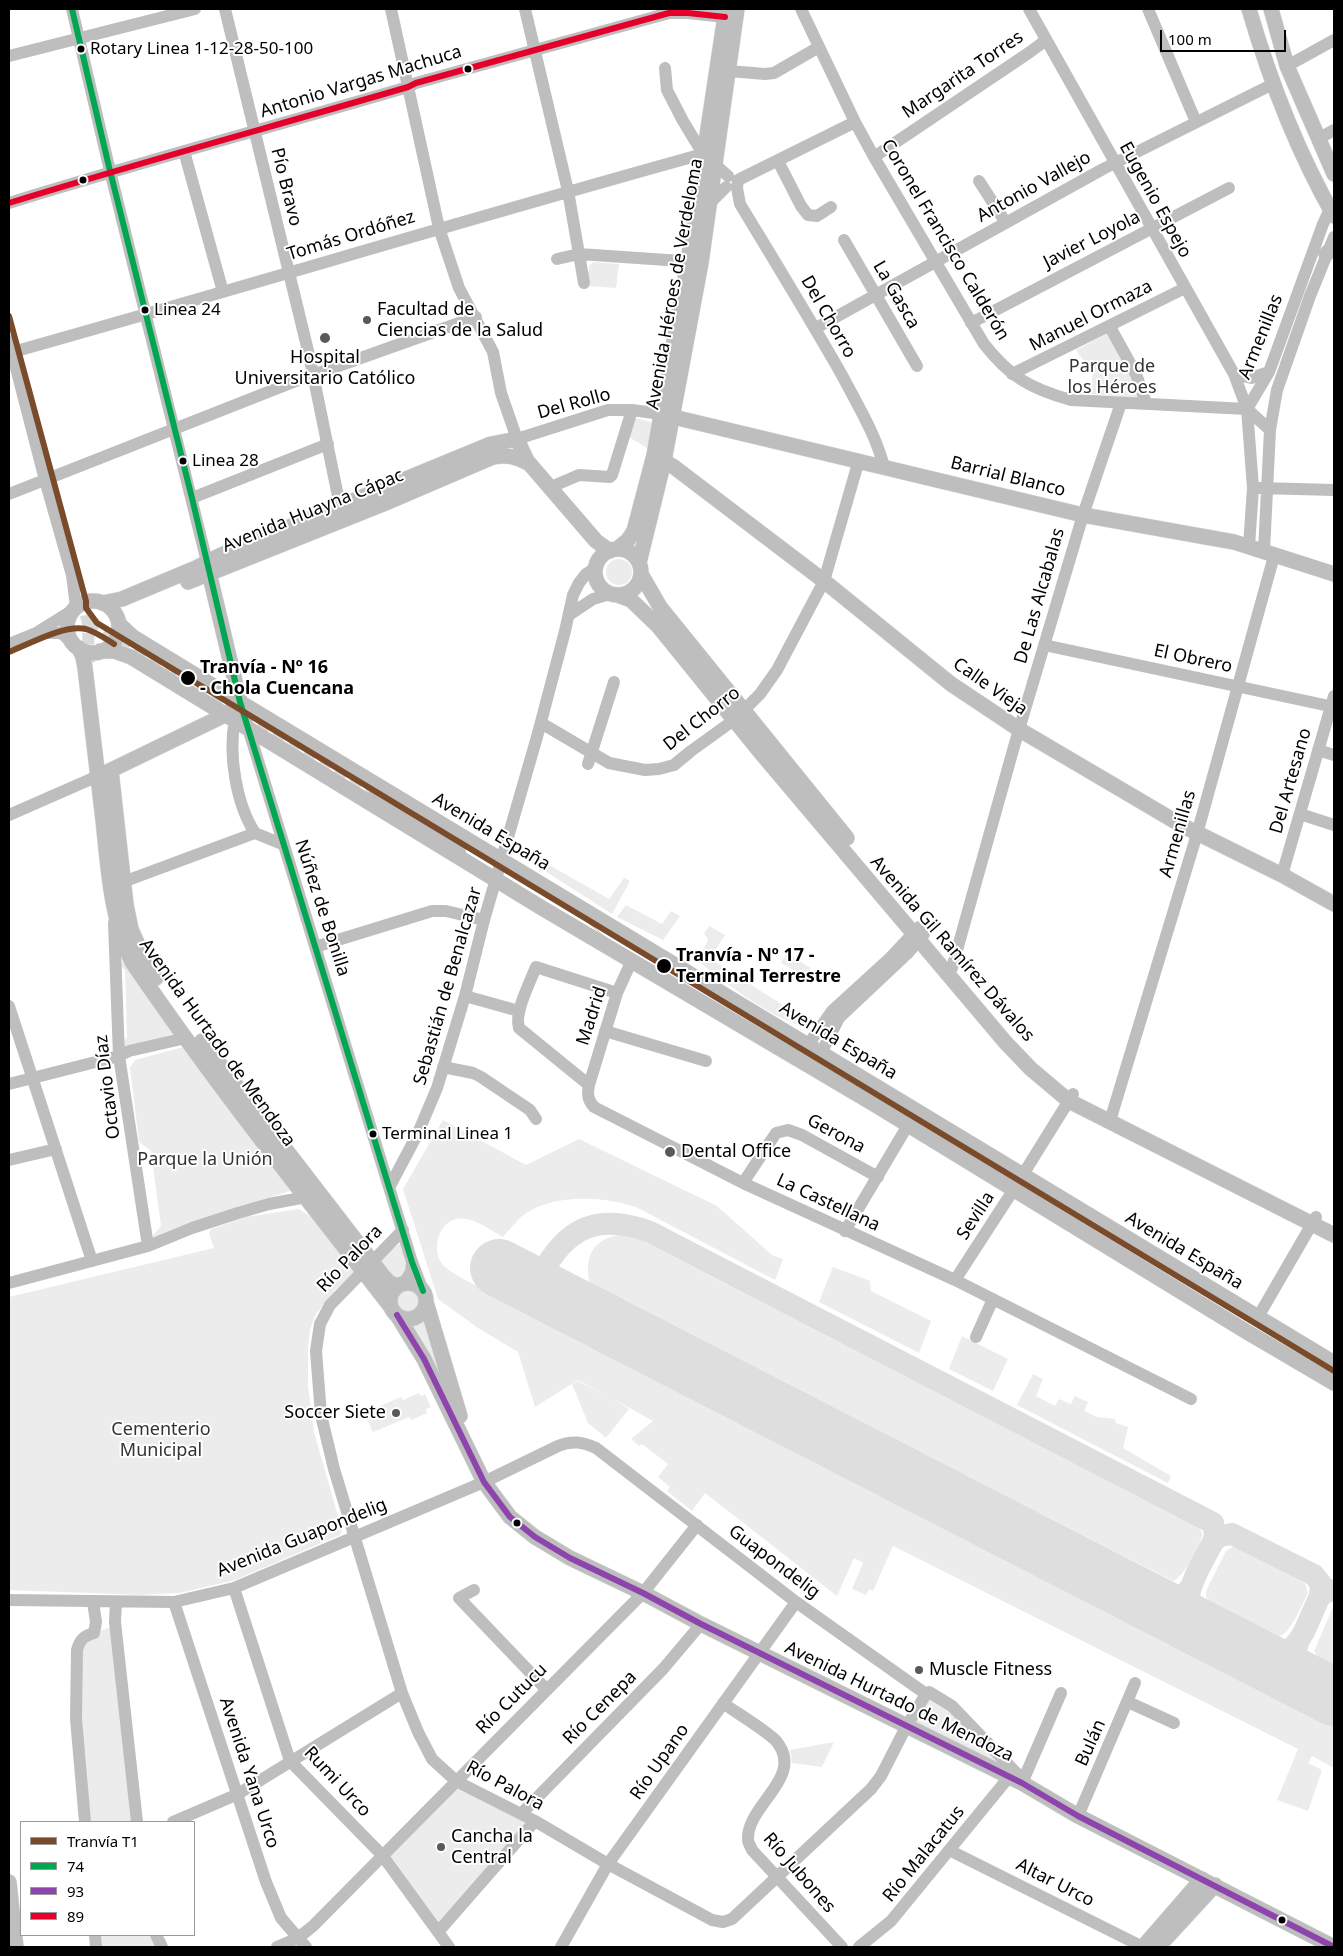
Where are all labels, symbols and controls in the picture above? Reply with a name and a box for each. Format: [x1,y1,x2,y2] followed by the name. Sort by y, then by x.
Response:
[1163,20,1289,52] scale bar
[898,27,1028,123] street label: Margarita Torres
[1168,29,1212,49] text: 100 m
[90,39,313,59] place label: Rotary Linea 1-12-28-50-100
[258,41,464,123] street label: Antonio Vargas Machuca
[76,44,86,54] marker: Rotary Linea 1-12-28-50-100
[463,64,473,74] unlabelled marker
[876,135,1014,345] street label: Coronel Francisco Calderón
[1114,138,1196,262] street label: Eugenio Espejo
[266,146,306,228] street label: Pío Bravo
[973,147,1095,227] street label: Antonio Vallejo
[642,157,708,411] street label: Avenida Héroes de Verdeloma
[78,175,88,185] unlabelled marker
[284,206,418,266] street label: Tomás Ordóñez
[1040,206,1144,274] street label: Javier Loyola
[868,257,924,333] street label: La Gasca
[796,272,860,362] street label: Del Chorro
[1026,276,1156,356] street label: Manuel Ormaza
[1234,291,1288,383] street label: Armenillas
[377,299,543,342] place label: Facultad de Ciencias de la Salud
[154,300,221,320] place label: Linea 24
[140,305,150,315] marker: Linea 24
[361,314,373,326] marker: Facultad de Ciencias de la Salud
[318,331,332,345] marker: Hospital Universitario Católico
[235,347,415,389] place label: Hospital Universitario Católico
[1067,356,1157,398] park label: Parque de los Héroes
[535,384,613,424] street label: Del Rollo
[192,451,259,471] place label: Linea 28
[948,452,1068,502] street label: Barrial Blanco
[178,456,188,466] marker: Linea 28
[219,465,407,557] street label: Avenida Huayna Cápac
[1010,526,1070,666] street label: De Las Alcabalas
[1152,640,1234,678] street label: El Obrero
[949,654,1031,720] street label: Calle Vieja
[200,657,354,700] place label: Tranvía - Nº 16 - Chola Cuencana
[179,669,197,687] marker: Tranvía - Nº 16 - Chola Cuencana
[659,682,745,756] street label: Del Chorro
[1266,726,1316,836] street label: Del Artesano
[428,788,554,876] street label: Avenida España
[1155,788,1201,880] street label: Armenillas
[290,837,354,979] street label: Núñez de Bonilla
[865,852,1039,1046] street label: Avenida Gil Ramírez Dávalos
[409,884,487,1088] street label: Sebastián de Benalcazar
[134,935,300,1151] street label: Avenida Hurtado de Mendoza
[676,945,841,988] place label: Tranvía - Nº 17 - Terminal Terrestre
[655,957,673,975] marker: Tranvía - Nº 17 - Terminal Terrestre
[572,984,612,1048] street label: Madrid
[775,997,901,1085] street label: Avenida España
[91,1034,125,1140] street label: Octavio Díaz
[803,1110,869,1158] street label: Gerona
[382,1124,513,1144] place label: Terminal Linea 1
[368,1129,378,1139] marker: Terminal Linea 1
[681,1141,791,1163] place label: Dental Office
[663,1145,677,1159] marker: Dental Office
[137,1149,273,1171] park label: Parque la Unión
[773,1170,883,1236] street label: La Castellana
[953,1188,999,1244] street label: Sevilla
[1121,1207,1247,1295] street label: Avenida España
[313,1221,387,1297] street label: Río Palora
[284,1402,386,1424] place label: Soccer Siete
[390,1407,402,1419] marker: Soccer Siete
[111,1419,211,1462] park label: Cementerio Municipal
[214,1494,390,1582] street label: Avenida Guapondelig
[512,1518,522,1528] unlabelled marker
[724,1521,824,1603] street label: Guapondelig
[781,1637,1017,1767] street label: Avenida Hurtado de Mendoza
[472,1659,552,1739] street label: Río Cutucu
[929,1659,1052,1681] place label: Muscle Fitness
[913,1664,925,1676] marker: Muscle Fitness
[559,1667,641,1749] street label: Río Cenepa
[214,1695,284,1851] street label: Avenida Yana Urco
[1071,1716,1111,1770] street label: Bulán
[626,1720,694,1804] street label: Río Upano
[299,1742,375,1822] street label: Rumi Urco
[462,1756,548,1816] street label: Río Palora
[879,1802,969,1906] street label: Río Malacatus
[20,1821,195,1936] legend
[451,1826,533,1868] place label: Cancha la Central
[758,1828,840,1918] street label: Río Jubones
[67,1831,139,1851] text: Tranvía T1
[435,1841,447,1853] marker: Cancha la Central
[1012,1854,1098,1912] street label: Altar Urco
[67,1856,84,1876] text: 74
[67,1881,84,1901] text: 93
[67,1906,84,1926] text: 89
[1277,1915,1287,1925] unlabelled marker

